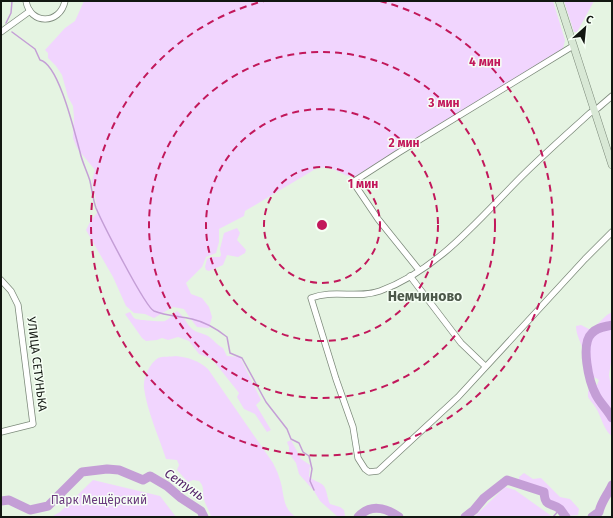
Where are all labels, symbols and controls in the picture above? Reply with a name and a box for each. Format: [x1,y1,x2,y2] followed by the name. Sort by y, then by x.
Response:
[565,8,605,48] north arrow
[584,12,596,27] text: С
[469,55,501,69] text: 4 мин
[427,96,460,110] text: 3 мин
[388,136,420,150] text: 2 мин
[348,177,378,191] text: 1 мин
[315,218,329,232] centre of rings
[388,288,462,305] district label: Немчиново
[24,316,50,412] street label: УЛИЦА СЕТУНЬКА
[162,465,208,504] water label: Сетунь
[51,493,147,507] park label: Парк Мещёрский

